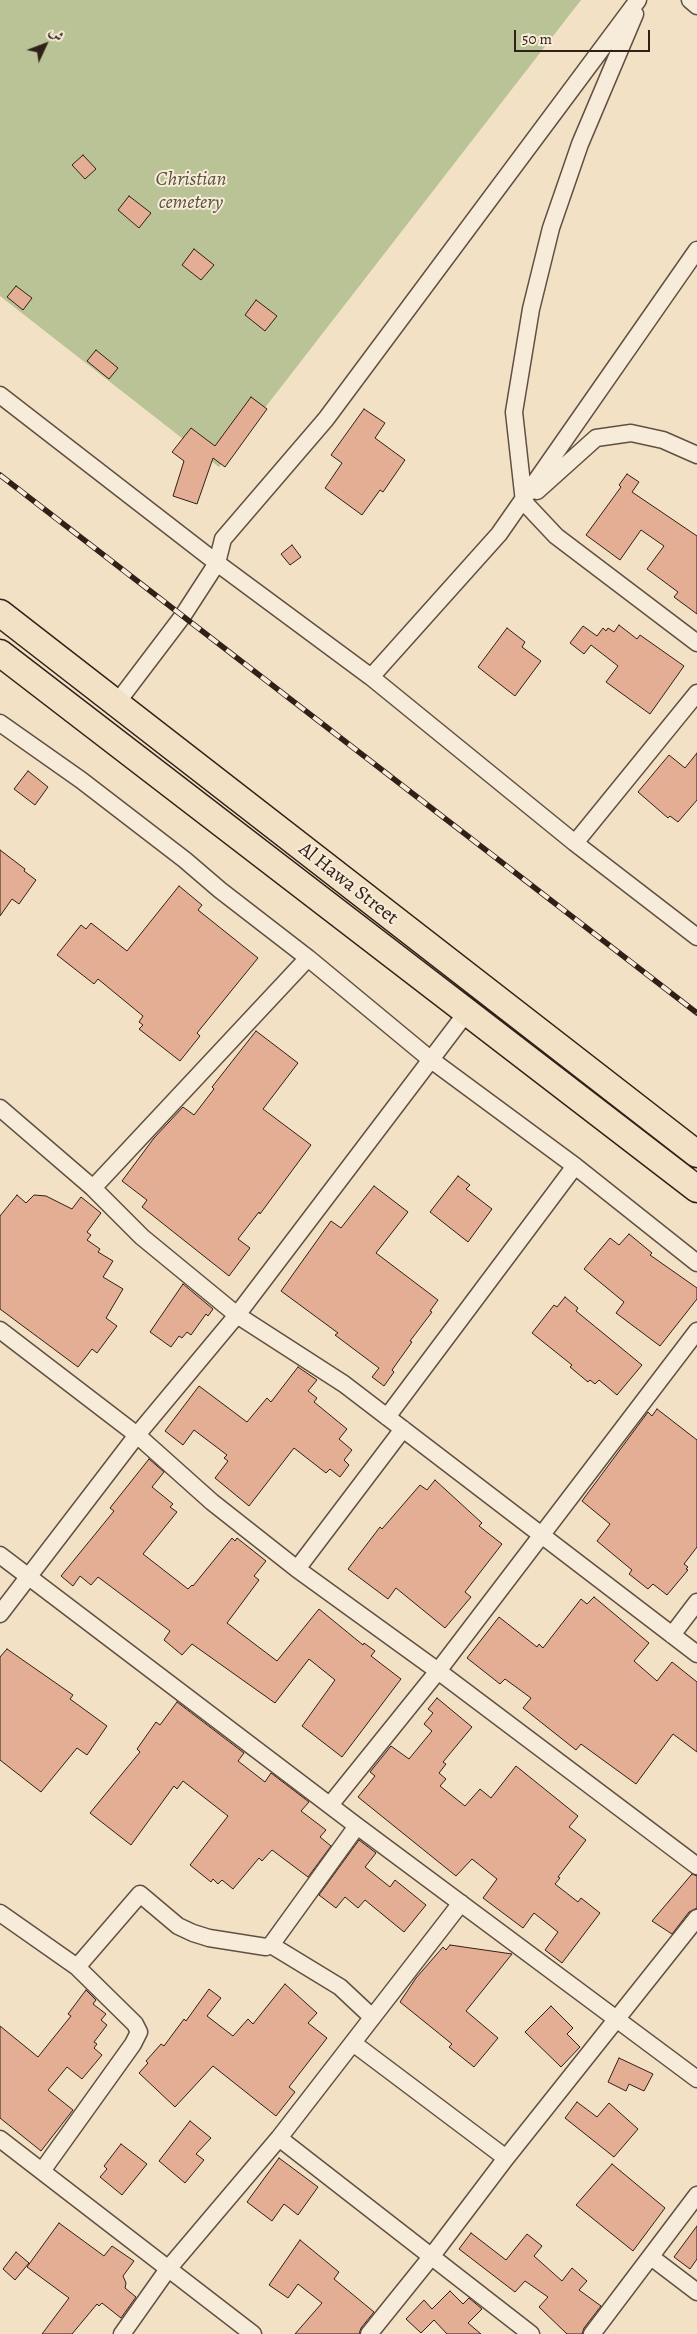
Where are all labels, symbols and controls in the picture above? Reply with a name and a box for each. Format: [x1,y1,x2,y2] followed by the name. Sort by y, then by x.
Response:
[20,20,70,70] north arrow
[517,20,653,52] scale bar
[45,23,68,46] text: ش
[522,29,552,49] text: 50 m
[156,168,226,215] park label: Christian cemetery
[293,838,403,930] street label: Al Hawa Street

